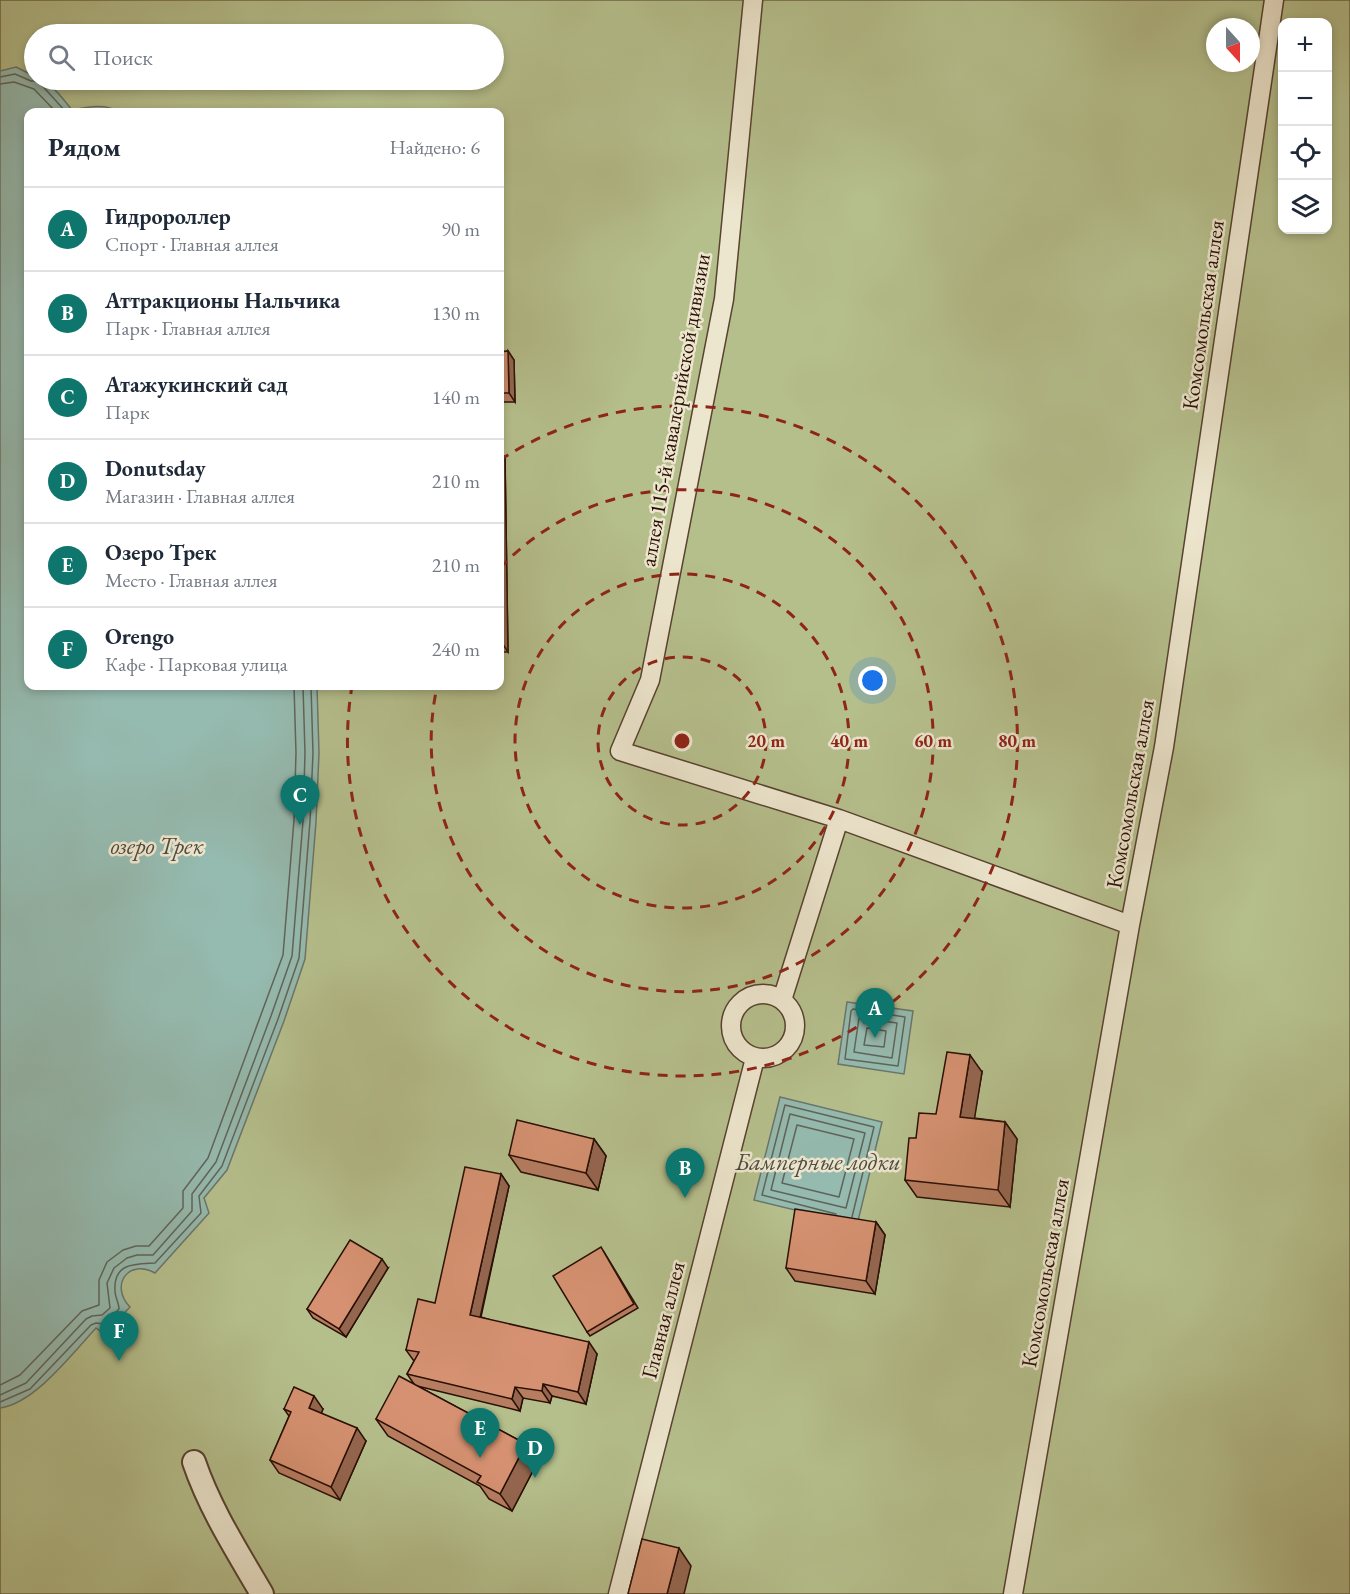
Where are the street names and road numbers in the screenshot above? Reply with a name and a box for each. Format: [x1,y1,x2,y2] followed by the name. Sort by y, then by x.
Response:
[1175,218,1231,412] street label: Комсомольская аллея
[633,251,717,569] street label: аллея 115-й кавалерийской дивизии
[1099,697,1161,891] street label: Комсомольская аллея
[1014,1176,1076,1370] street label: Комсомольская аллея
[634,1258,692,1382] street label: Главная аллея

